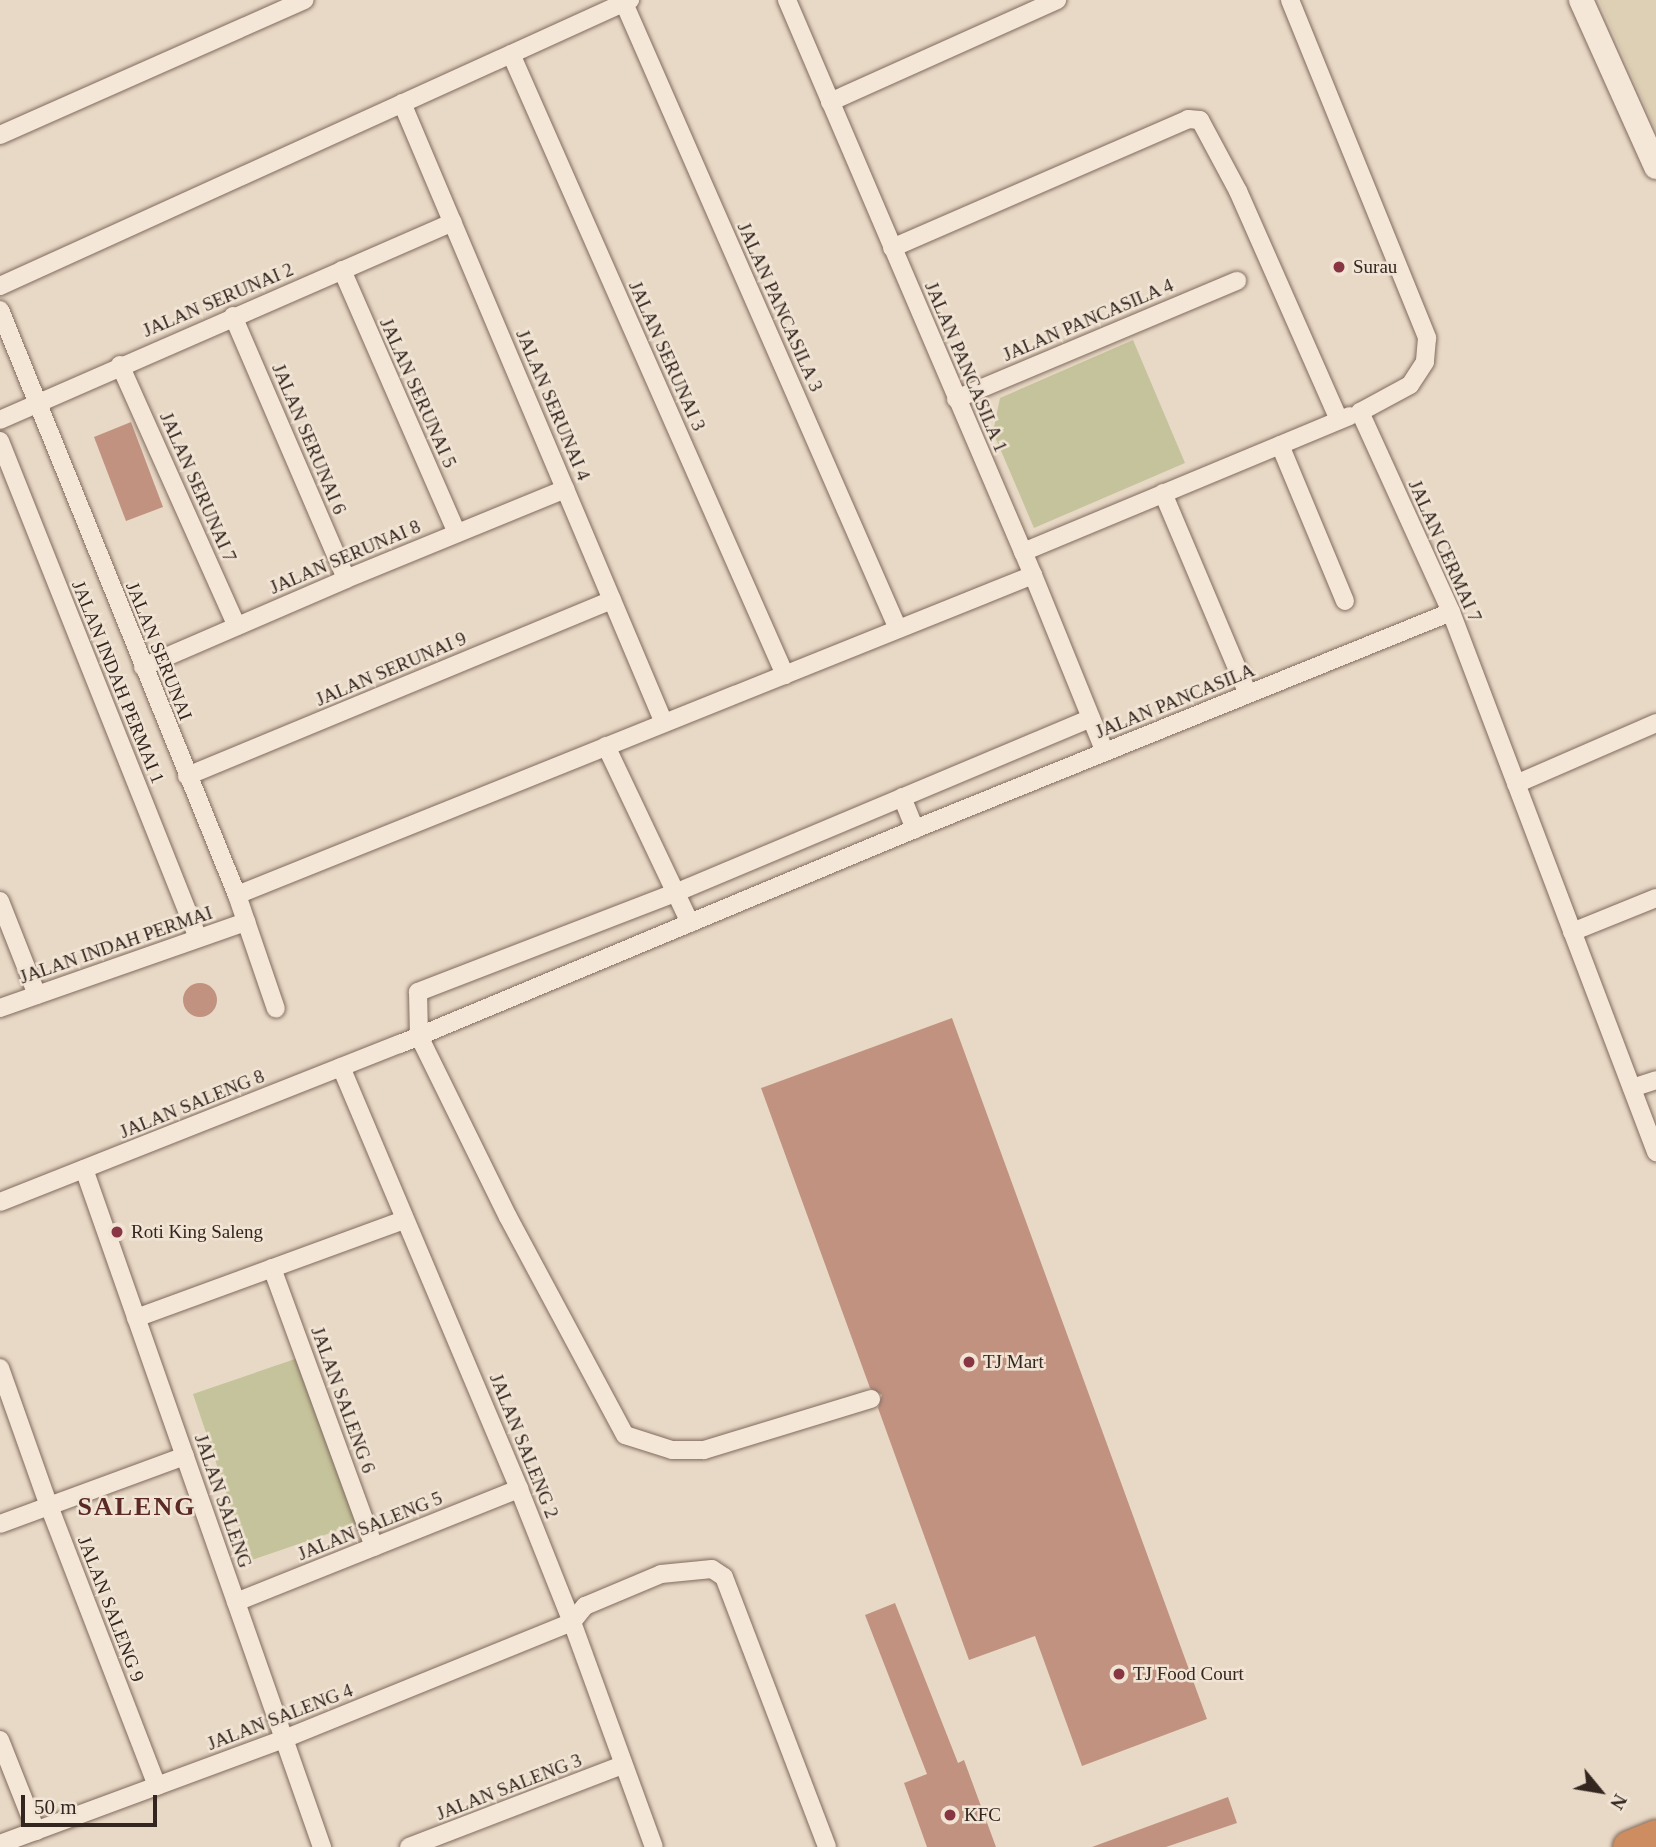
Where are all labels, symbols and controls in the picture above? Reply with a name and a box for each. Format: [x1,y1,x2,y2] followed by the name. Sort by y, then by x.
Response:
[732,218,828,396] street label: JALAN PANCASILA 3
[1353,256,1397,278] place label: Surau
[139,258,297,342] street label: JALAN SERUNAI 2
[1331,259,1347,275] marker: Surau
[999,274,1177,366] street label: JALAN PANCASILA 4
[624,278,710,434] street label: JALAN SERUNAI 3
[920,278,1012,456] street label: JALAN PANCASILA 1
[375,315,461,471] street label: JALAN SERUNAI 5
[511,326,595,484] street label: JALAN SERUNAI 4
[267,360,351,518] street label: JALAN SERUNAI 6
[155,409,241,565] street label: JALAN SERUNAI 7
[1403,476,1487,626] street label: JALAN CERMAI 7
[266,515,424,599] street label: JALAN SERUNAI 8
[67,577,169,787] street label: JALAN INDAH PERMAI 1
[121,578,197,724] street label: JALAN SERUNAI
[312,627,470,711] street label: JALAN SERUNAI 9
[1092,659,1258,743] street label: JALAN PANCASILA
[16,901,216,989] street label: JALAN INDAH PERMAI
[116,1065,268,1143] street label: JALAN SALENG 8
[131,1221,263,1243] place label: Roti King Saleng
[109,1224,125,1240] marker: Roti King Saleng
[306,1324,380,1476] street label: JALAN SALENG 6
[983,1351,1044,1373] place label: TJ Mart
[961,1354,977,1370] marker: TJ Mart
[485,1370,563,1522] street label: JALAN SALENG 2
[189,1431,257,1571] street label: JALAN SALENG
[294,1487,446,1565] street label: JALAN SALENG 5
[78,1491,196,1523] district label: SALENG
[73,1533,149,1685] street label: JALAN SALENG 9
[1133,1663,1244,1685] place label: TJ Food Court
[1111,1666,1127,1682] marker: TJ Food Court
[204,1679,356,1755] street label: JALAN SALENG 4
[433,1749,585,1825] street label: JALAN SALENG 3
[1565,1756,1635,1826] north arrow
[24,1780,161,1824] scale bar
[1606,1791,1631,1813] text: N
[34,1795,77,1819] text: 50 m
[964,1804,1001,1826] place label: KFC
[942,1807,958,1823] marker: KFC

